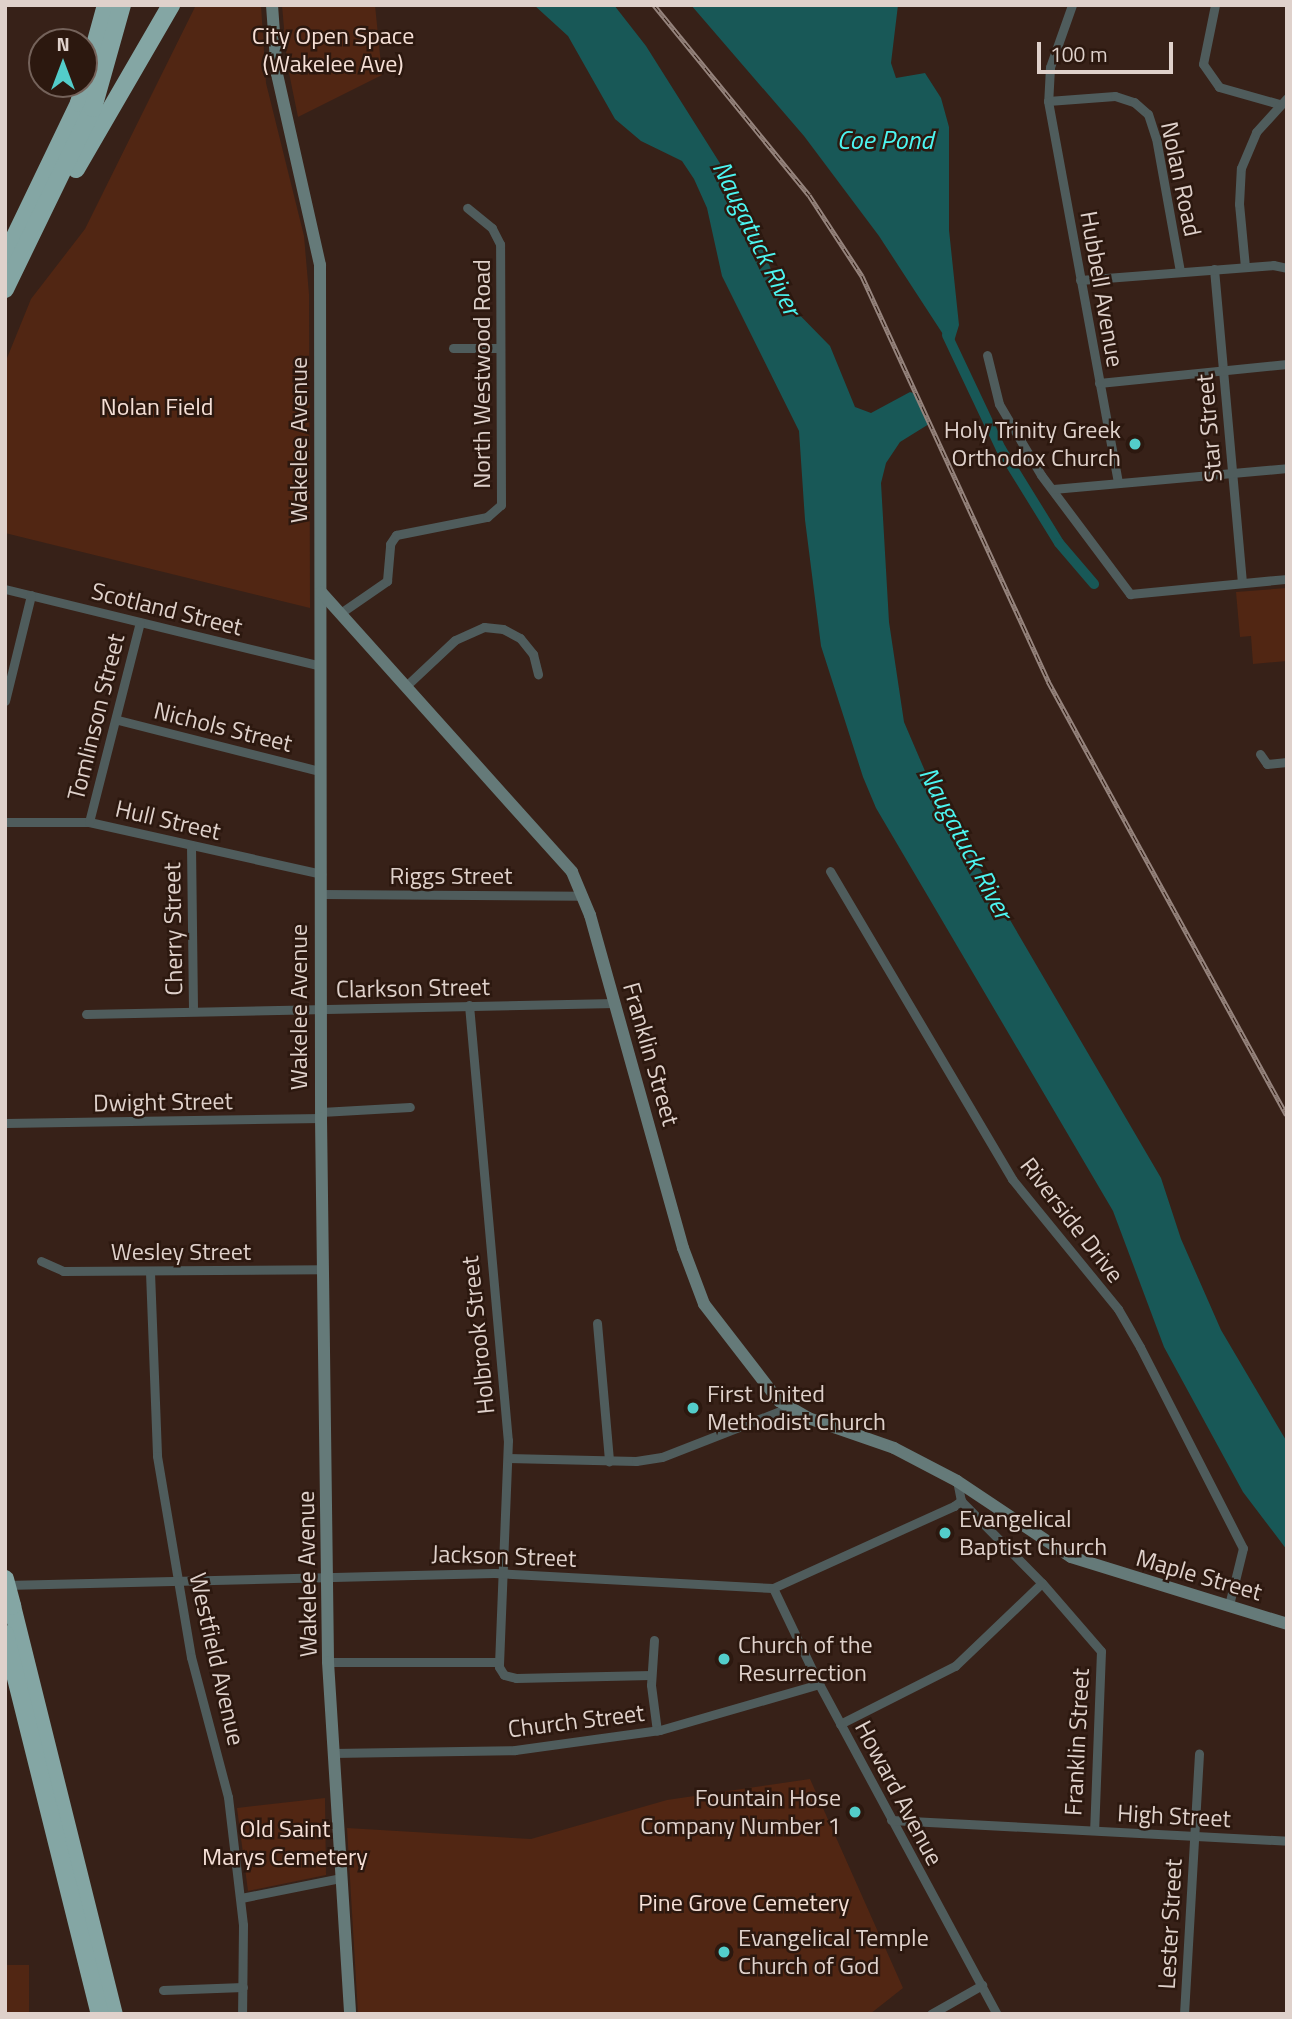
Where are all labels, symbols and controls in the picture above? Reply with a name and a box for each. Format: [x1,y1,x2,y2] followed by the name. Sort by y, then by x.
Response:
[252,22,414,78] park label: City Open Space (Wakelee Ave)
[28,28,98,98] north arrow
[1040,28,1176,72] scale bar
[56,29,70,58] text: N
[1050,38,1107,70] text: 100 m
[1155,119,1207,239] street label: Nolan Road
[837,124,933,156] water label: Coe Pond
[706,156,808,320] water label: Naugatuck River
[1074,209,1130,369] street label: Hubbell Avenue
[468,259,496,489] street label: North Westwood Road
[285,357,313,523] street label: Wakelee Avenue
[1190,373,1228,483] street label: Star Street
[101,393,213,421] park label: Nolan Field
[944,416,1121,472] place label: Holy Trinity Greek Orthodox Church
[1127,436,1143,452] marker: Holy Trinity Greek Orthodox Church
[88,576,246,642] street label: Scotland Street
[61,631,131,803] street label: Tomlinson Street
[151,696,295,758] street label: Nichols Street
[913,761,1019,925] water label: Naugatuck River
[113,794,223,846] street label: Hull Street
[157,862,189,996] street label: Cherry Street
[389,862,513,890] street label: Riggs Street
[285,924,313,1090] street label: Wakelee Avenue
[336,972,490,1004] street label: Clarkson Street
[617,979,685,1129] street label: Franklin Street
[93,1086,233,1118] street label: Dwight Street
[1014,1152,1130,1288] street label: Riverside Drive
[111,1238,251,1266] street label: Wesley Street
[455,1254,501,1416] street label: Holbrook Street
[707,1380,886,1436] place label: First United Methodist Church
[685,1400,701,1416] marker: First United Methodist Church
[291,1491,323,1657] street label: Wakelee Avenue
[959,1505,1107,1561] place label: Evangelical Baptist Church
[937,1525,953,1541] marker: Evangelical Baptist Church
[431,1539,577,1573] street label: Jackson Street
[1133,1543,1265,1607] street label: Maple Street
[183,1570,251,1748] street label: Westfield Avenue
[738,1631,873,1687] place label: Church of the Resurrection
[716,1651,732,1667] marker: Church of the Resurrection
[1059,1668,1095,1816] street label: Franklin Street
[506,1698,646,1744] street label: Church Street
[849,1716,949,1870] street label: Howard Avenue
[640,1784,841,1840] place label: Fountain Hose Company Number 1
[1116,1799,1232,1833] street label: High Street
[847,1804,863,1820] marker: Fountain Hose Company Number 1
[202,1815,368,1871] park label: Old Saint Marys Cemetery
[1152,1858,1188,1990] street label: Lester Street
[638,1889,850,1917] park label: Pine Grove Cemetery
[738,1924,929,1980] place label: Evangelical Temple Church of God
[716,1944,732,1960] marker: Evangelical Temple Church of God

